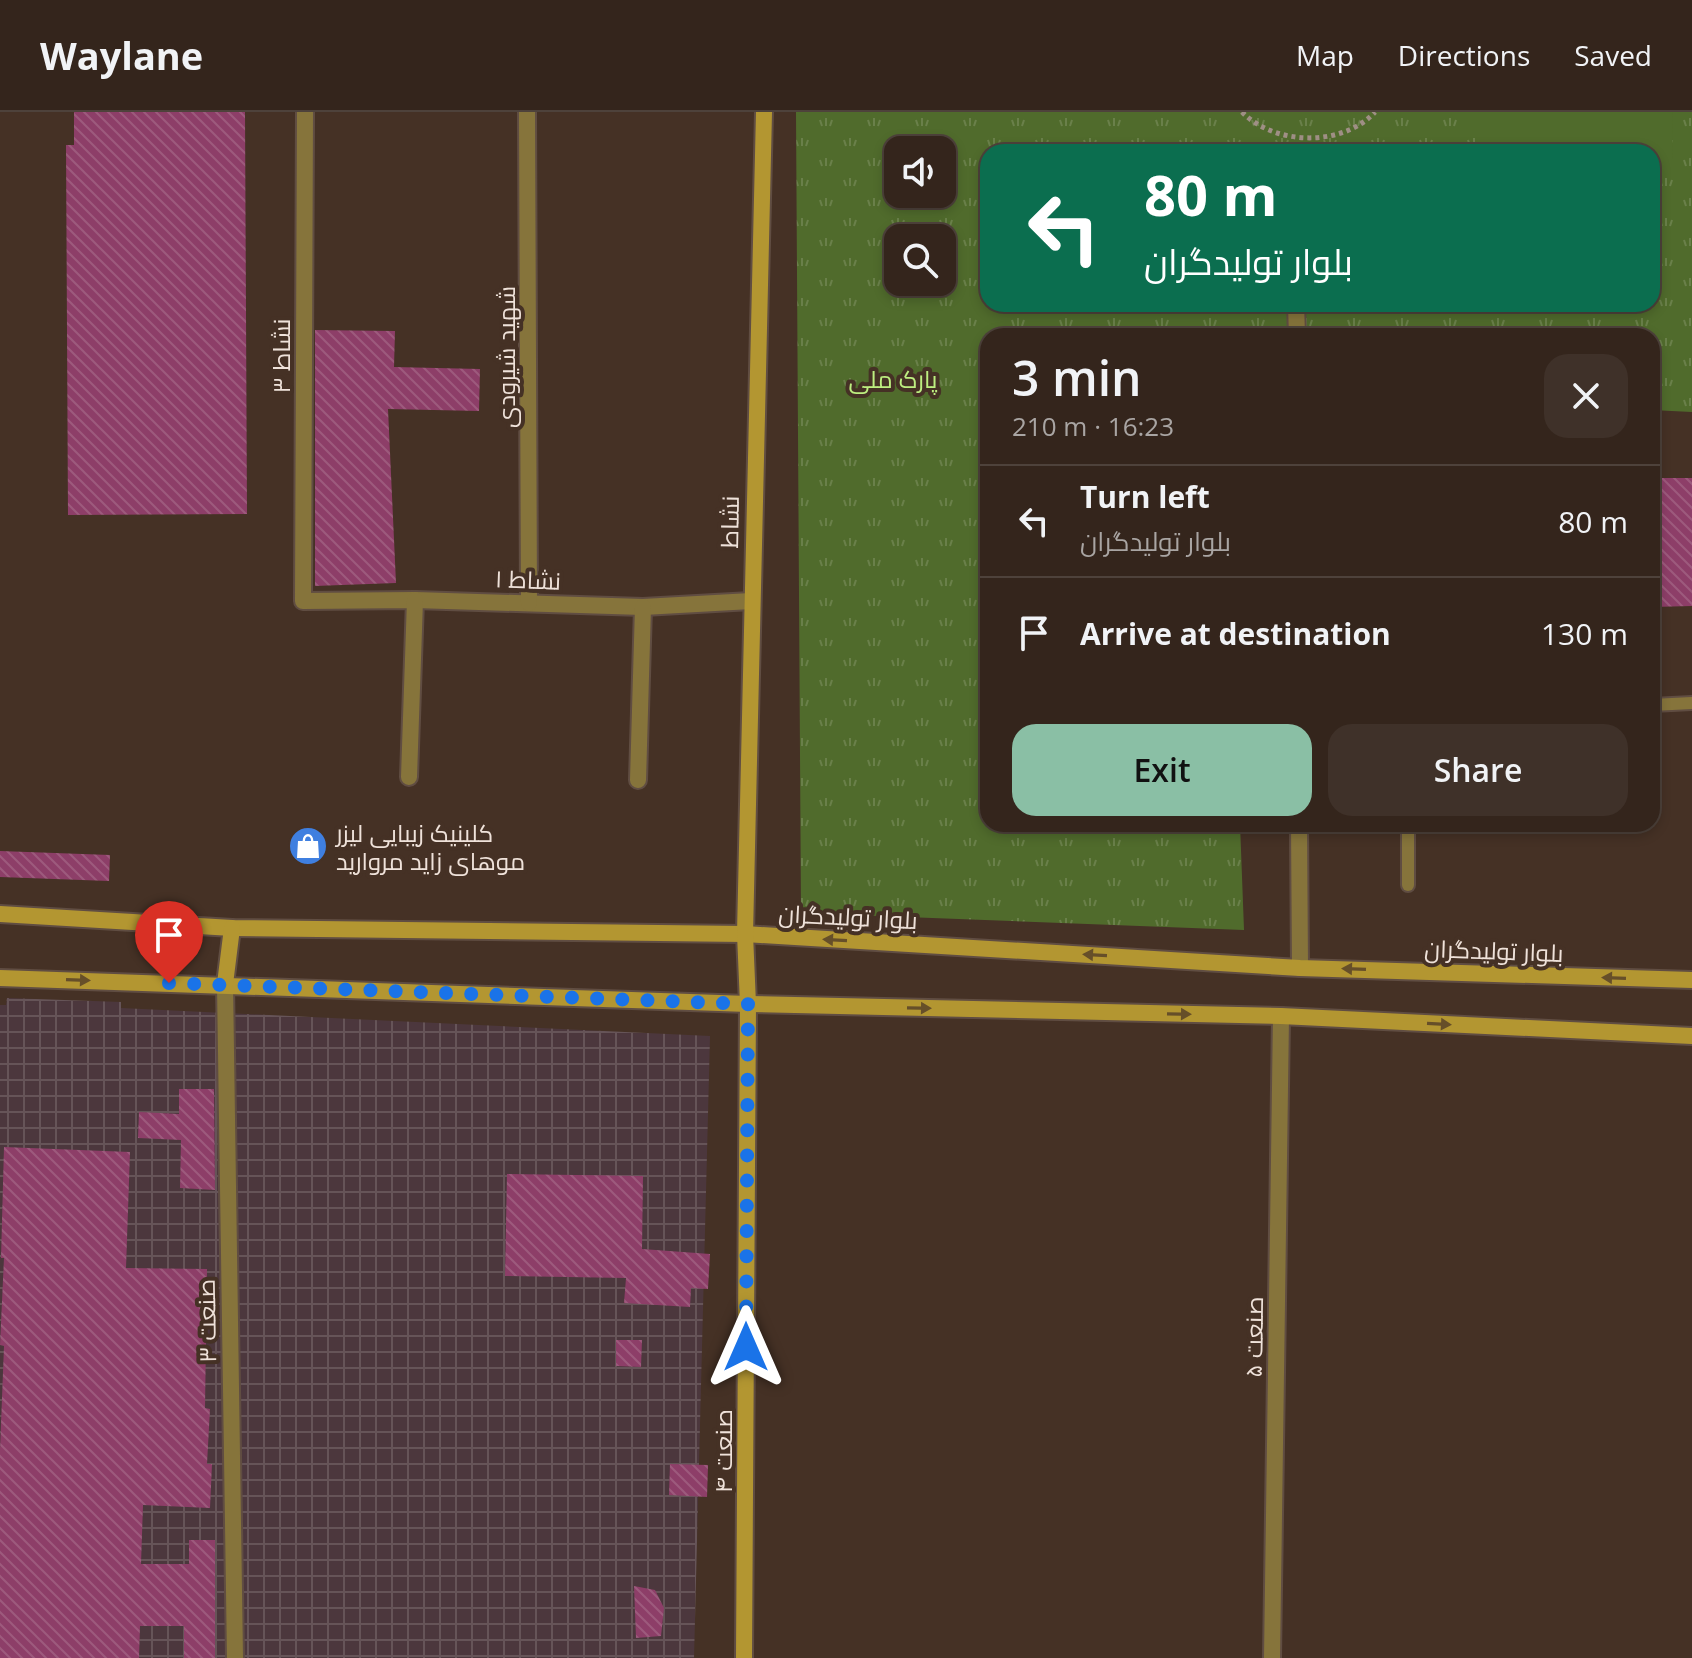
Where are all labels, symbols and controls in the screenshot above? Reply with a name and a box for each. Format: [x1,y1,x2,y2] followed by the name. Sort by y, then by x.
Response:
[40,29,203,81] text: Waylane
[1296,36,1354,74] text: Map
[1398,36,1530,74] text: Directions
[1574,36,1652,74] text: Saved
[884,136,956,296] map controls
[884,136,956,208] button: sound
[1144,156,1278,232] text: 80 m
[1012,176,1116,280] icon: left
[884,224,956,296] button: search
[1144,237,1353,286] text: بلوار تولیدگران
[489,286,522,428] street label: شهید شیرودی
[264,319,297,393] street label: نشاط ۳
[1012,345,1142,410] text: 3 min
[1544,354,1628,438] button: close
[849,362,938,396] park label: پارک ملی
[1012,408,1174,444] text: 210 m · 16:23
[1080,476,1210,517] text: Turn left
[712,495,746,549] street label: نشاط
[1012,499,1056,543] icon: left
[1558,501,1628,542] text: 80 m
[1080,523,1231,559] text: بلوار تولیدگران
[494,561,562,597] street label: نشاط ۱
[1012,611,1056,655] icon: arrive
[1080,613,1391,654] text: Arrive at destination
[1541,613,1628,654] text: 130 m
[1012,724,1312,816] button: Exit
[1328,724,1628,816] button: Share
[334,816,525,877] place label: کلینیک زیبایی لیزر موهای زاید مروارید
[287,825,329,867] shop icon: کلینیک زیبایی لیزر موهای زاید مروارید
[778,896,918,936] street label: بلوار تولیدگران
[135,901,203,983] pin
[147,913,191,957] icon: arrive
[1424,931,1564,969] street label: بلوار تولیدگران
[822,933,847,946] one-way arrow
[1082,948,1107,961] one-way arrow
[1341,963,1366,976] one-way arrow
[1601,971,1626,984] one-way arrow
[66,974,91,987] one-way arrow
[907,1002,932,1014] one-way arrow
[1167,1008,1192,1020] one-way arrow
[1427,1018,1452,1031] one-way arrow
[189,1279,223,1363] street label: صنعت ۳
[1236,1296,1270,1378] street label: صنعت ۵
[704,1305,788,1389] position arrow
[706,1409,739,1493] street label: صنعت ۴

